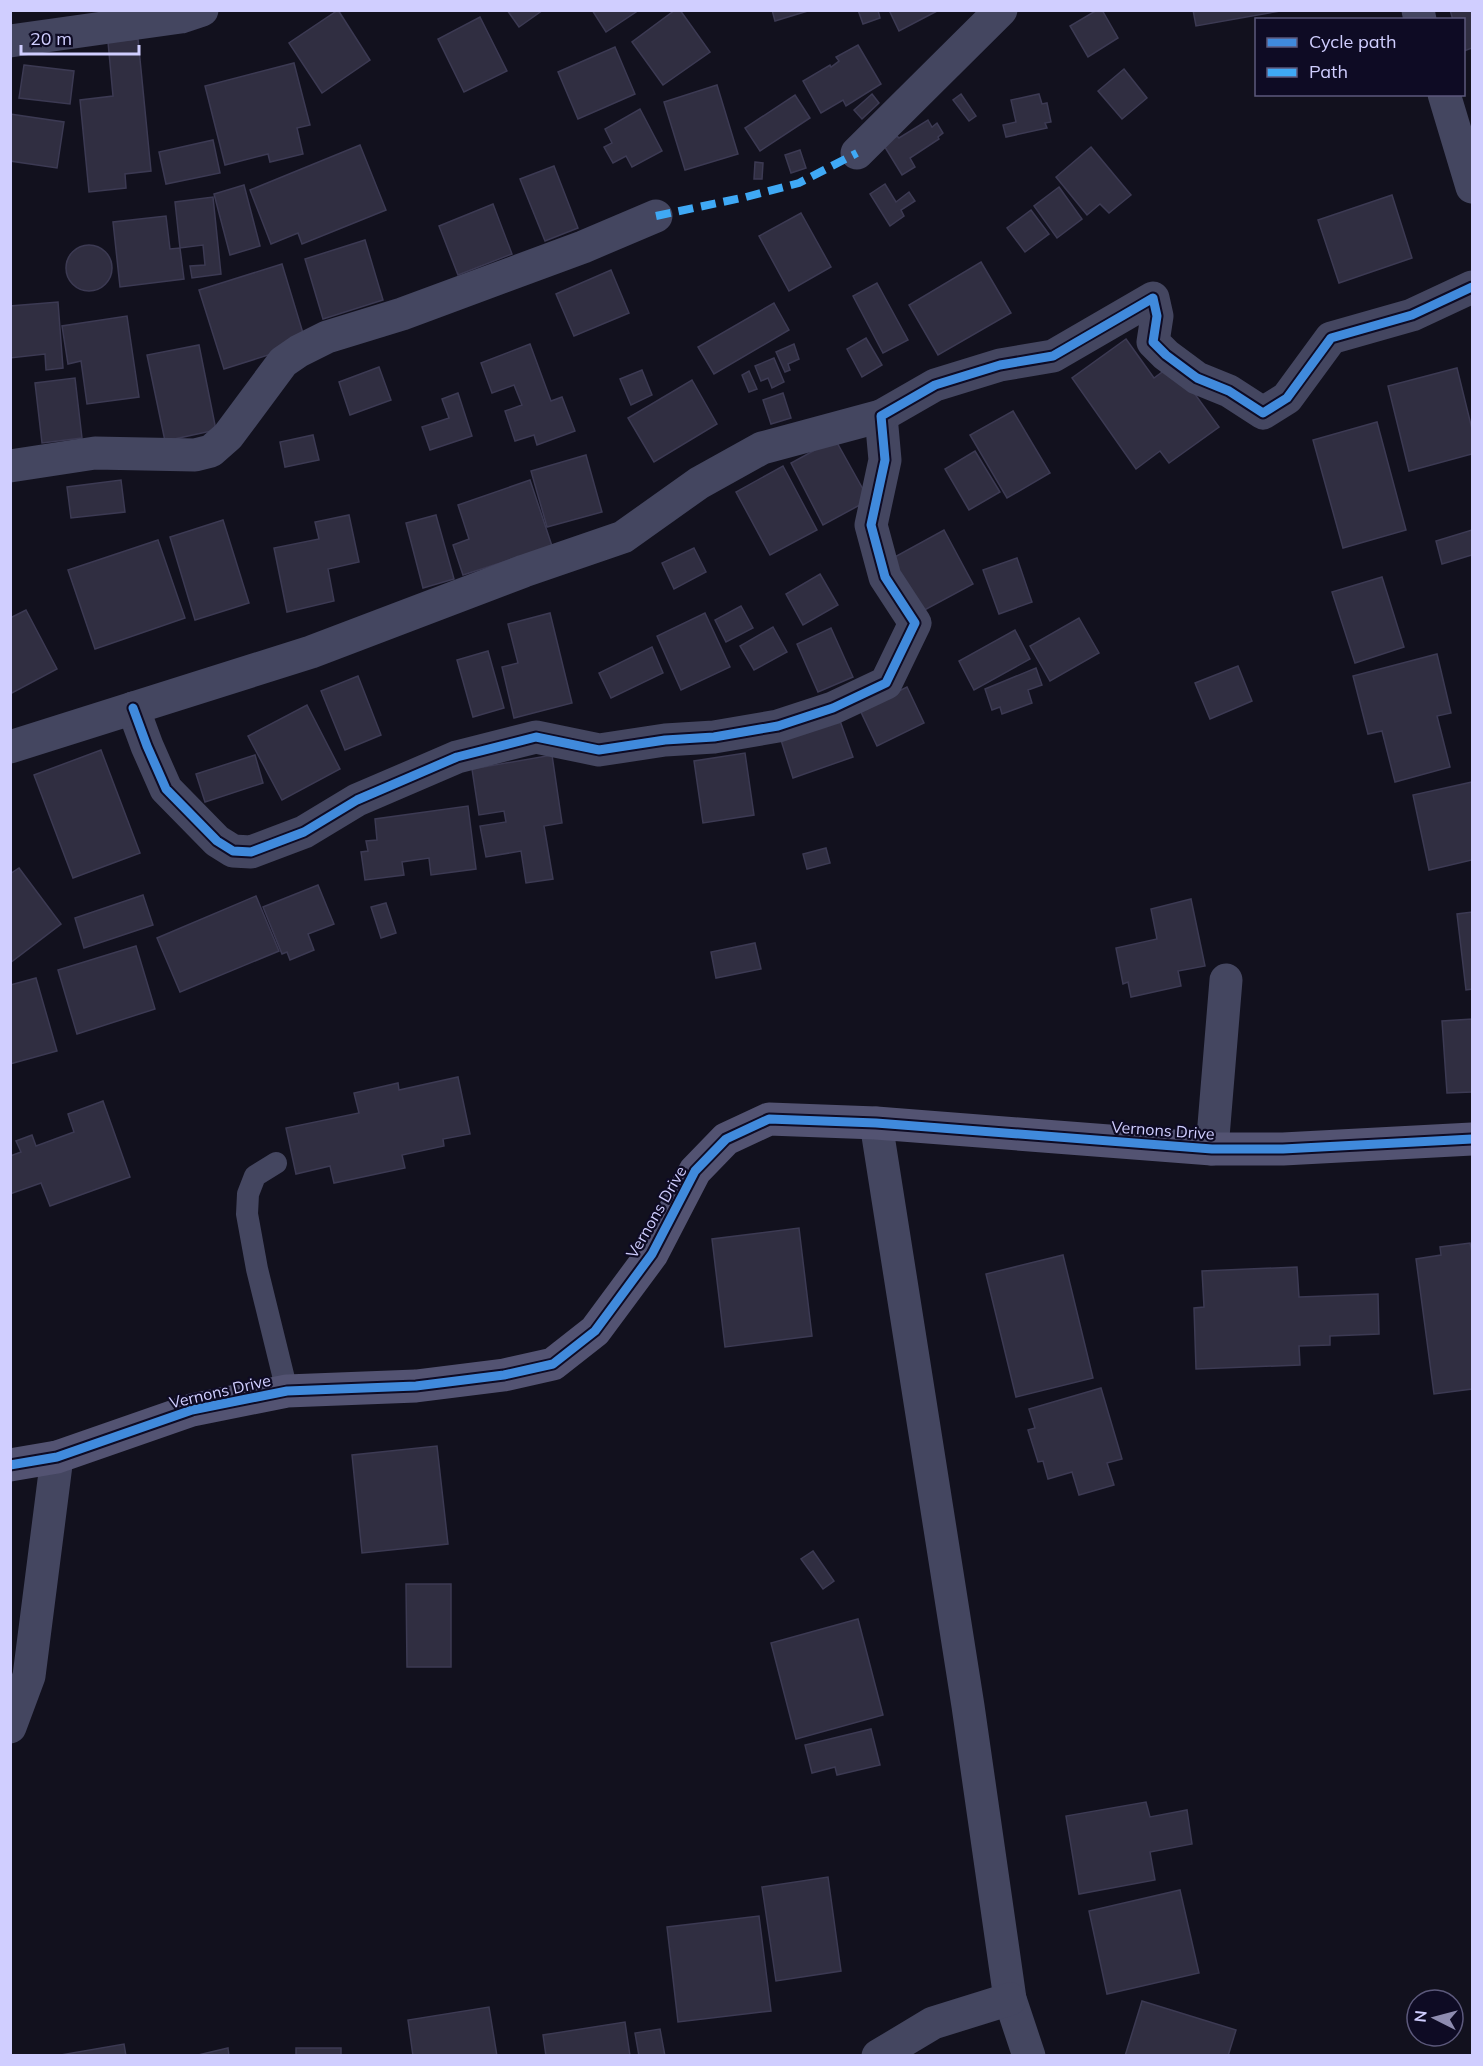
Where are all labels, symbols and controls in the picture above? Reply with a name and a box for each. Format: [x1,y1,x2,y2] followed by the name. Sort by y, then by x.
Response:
[21,18,140,56] scale bar
[1255,18,1465,96] legend
[30,27,72,50] text: 20 m
[1309,30,1396,53] text: Cycle path
[1309,60,1348,83] text: Path
[1111,1116,1215,1144] street label: Vernons Drive
[621,1162,691,1262] street label: Vernons Drive
[167,1370,273,1412] street label: Vernons Drive
[1405,1988,1465,2048] north arrow
[1410,2009,1431,2023] text: N

